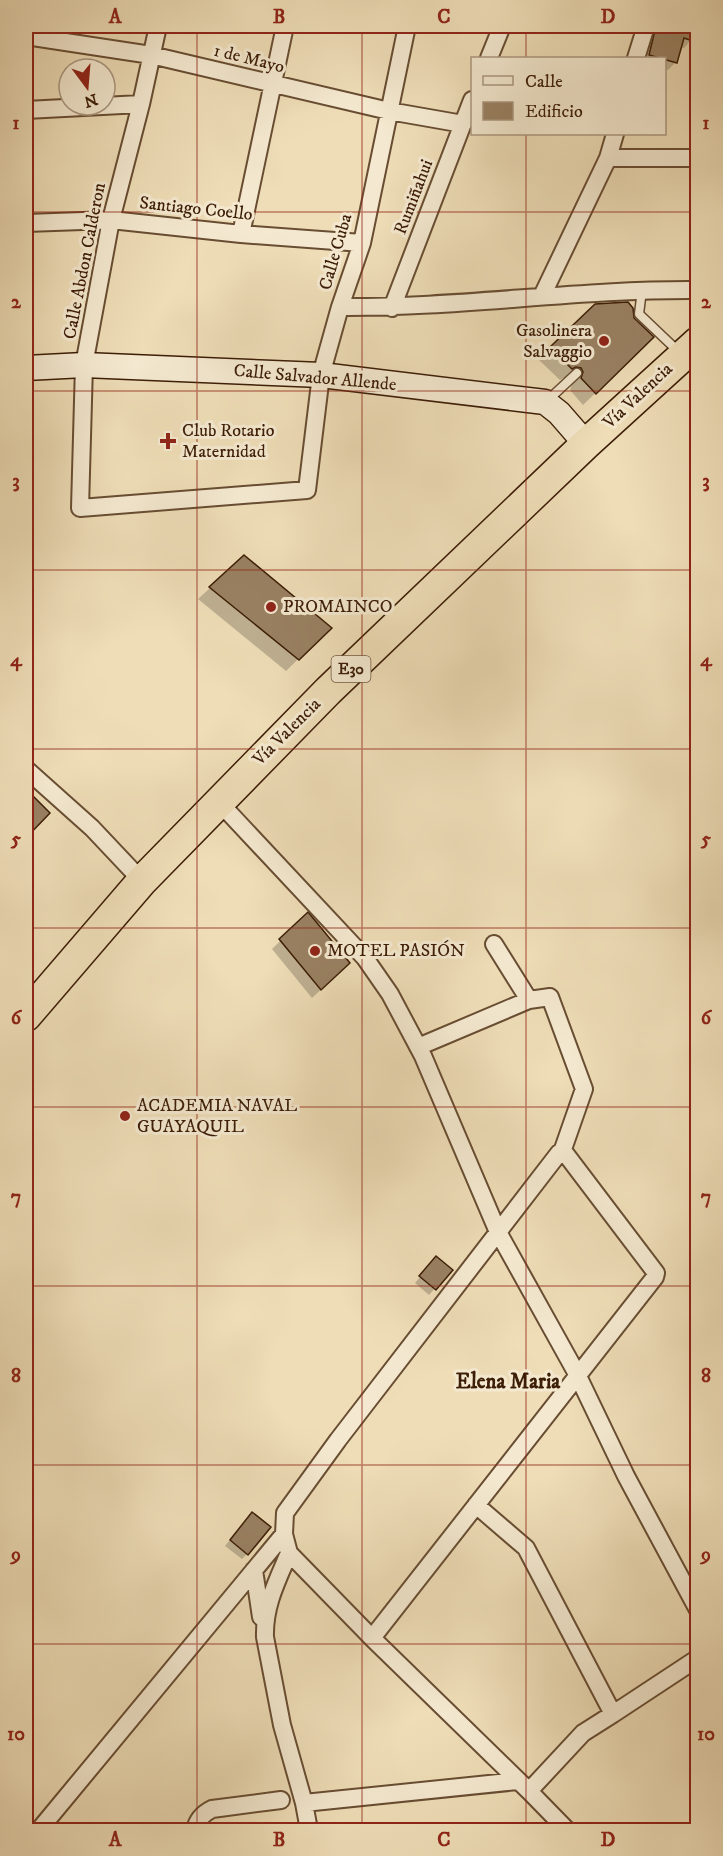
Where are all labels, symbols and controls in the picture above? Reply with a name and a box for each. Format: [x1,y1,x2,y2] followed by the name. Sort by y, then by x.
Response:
[108,5,123,30] text: A
[273,5,285,30] text: B
[437,5,451,30] text: C
[601,5,616,30] text: D
[211,40,287,78] street label: 1 de Mayo
[57,57,117,117] north arrow
[471,57,666,135] legend
[525,71,563,93] text: Calle
[82,89,100,112] text: N
[525,101,583,123] text: Edificio
[12,111,20,136] text: 1
[702,111,710,136] text: 1
[390,156,438,238] street label: Rumiñahui
[59,180,111,341] street label: Calle Abdon Calderon
[138,192,254,226] street label: Santiago Coello
[315,211,357,293] street label: Calle Cuba
[11,290,22,315] text: 2
[701,290,712,315] text: 2
[516,320,592,363] place label: Gasolinera Salvaggio
[597,334,611,348] marker: Gasolinera Salvaggio
[598,358,678,434] street label: Vía Valencia
[233,360,397,396] street label: Calle Salvador Allende
[182,420,275,463] place label: Club Rotario Maternidad
[159,432,177,450] marker: Club Rotario Maternidad
[12,469,20,494] text: 3
[702,469,710,494] text: 3
[283,596,393,618] place label: PROMAINCO
[264,600,278,614] marker: PROMAINCO
[10,648,23,673] text: 4
[700,648,713,673] text: 4
[332,656,370,682] road number: E30
[248,693,326,771] street label: Vía Valencia
[10,827,21,852] text: 5
[700,827,711,852] text: 5
[327,940,465,962] place label: MOTEL PASIÓN
[308,944,322,958] marker: MOTEL PASIÓN
[11,1006,23,1031] text: 6
[701,1006,713,1031] text: 6
[137,1095,297,1138] place label: ACADEMIA NAVAL GUAYAQUIL
[118,1109,132,1123] marker: ACADEMIA NAVAL GUAYAQUIL
[11,1185,21,1210] text: 7
[701,1185,711,1210] text: 7
[11,1364,21,1389] text: 8
[701,1364,711,1389] text: 8
[456,1369,561,1395] district label: Elena Maria
[9,1543,21,1568] text: 9
[699,1543,711,1568] text: 9
[7,1722,25,1747] text: 10
[697,1722,715,1747] text: 10
[108,1828,123,1853] text: A
[273,1828,285,1853] text: B
[437,1828,451,1853] text: C
[601,1828,616,1853] text: D

